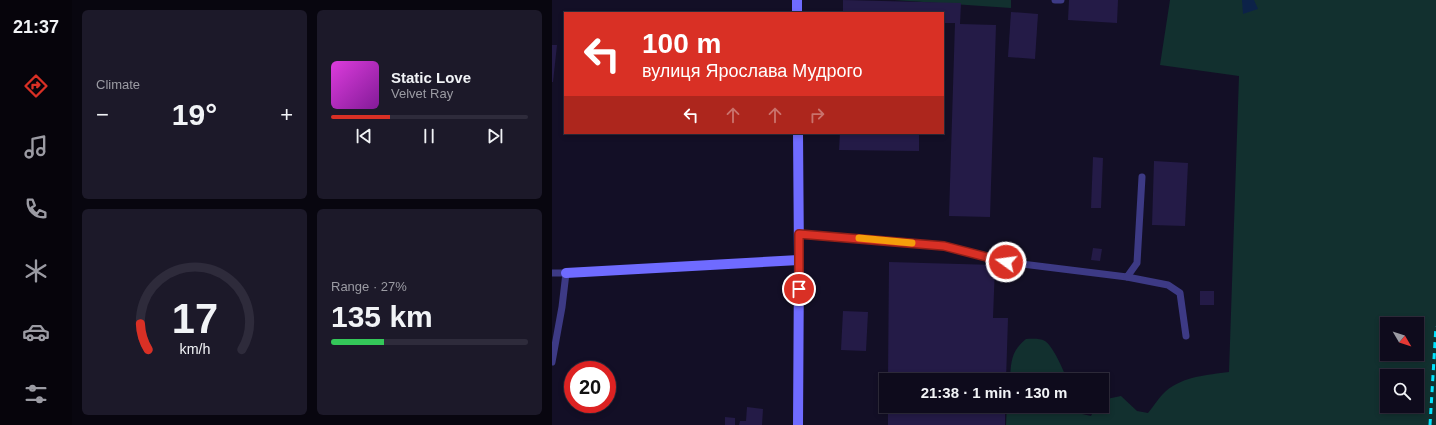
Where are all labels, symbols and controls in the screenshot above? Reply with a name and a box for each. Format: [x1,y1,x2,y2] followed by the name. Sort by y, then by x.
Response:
[13,17,59,37] text: 21:37
[576,28,628,80] icon: left
[642,28,721,59] text: 100 m
[642,61,863,81] text: вулиця Ярослава Мудрого
[391,69,471,86] text: Static Love
[22,72,50,100] icon: directions
[96,77,140,92] text: Climate
[391,86,453,101] text: Velvet Ray
[172,98,217,131] text: 19°
[96,102,109,127] text: −
[280,102,293,127] text: +
[680,104,702,126] icon: left
[722,104,744,126] icon: ahead
[764,104,786,126] icon: ahead
[806,104,828,126] icon: right
[353,125,375,147] icon: previous
[418,125,440,147] icon: pause
[484,125,506,147] icon: next
[22,133,50,161] icon: music
[22,195,50,223] icon: phone
[985,241,1027,283] position arrow
[22,257,50,285] icon: climate
[782,272,816,306] pin
[788,278,810,300] icon: arrive
[331,279,407,294] text: Range · 27%
[171,295,218,342] text: 17
[331,300,433,333] text: 135 km
[1380,317,1424,361] north arrow
[1380,317,1424,413] map controls
[22,318,50,346] icon: car
[179,340,210,356] text: km/h
[564,361,616,413] speed limit sign: 20
[1380,369,1424,413] button: search
[22,380,50,408] icon: filters
[921,384,1067,401] text: 21:38 · 1 min · 130 m

